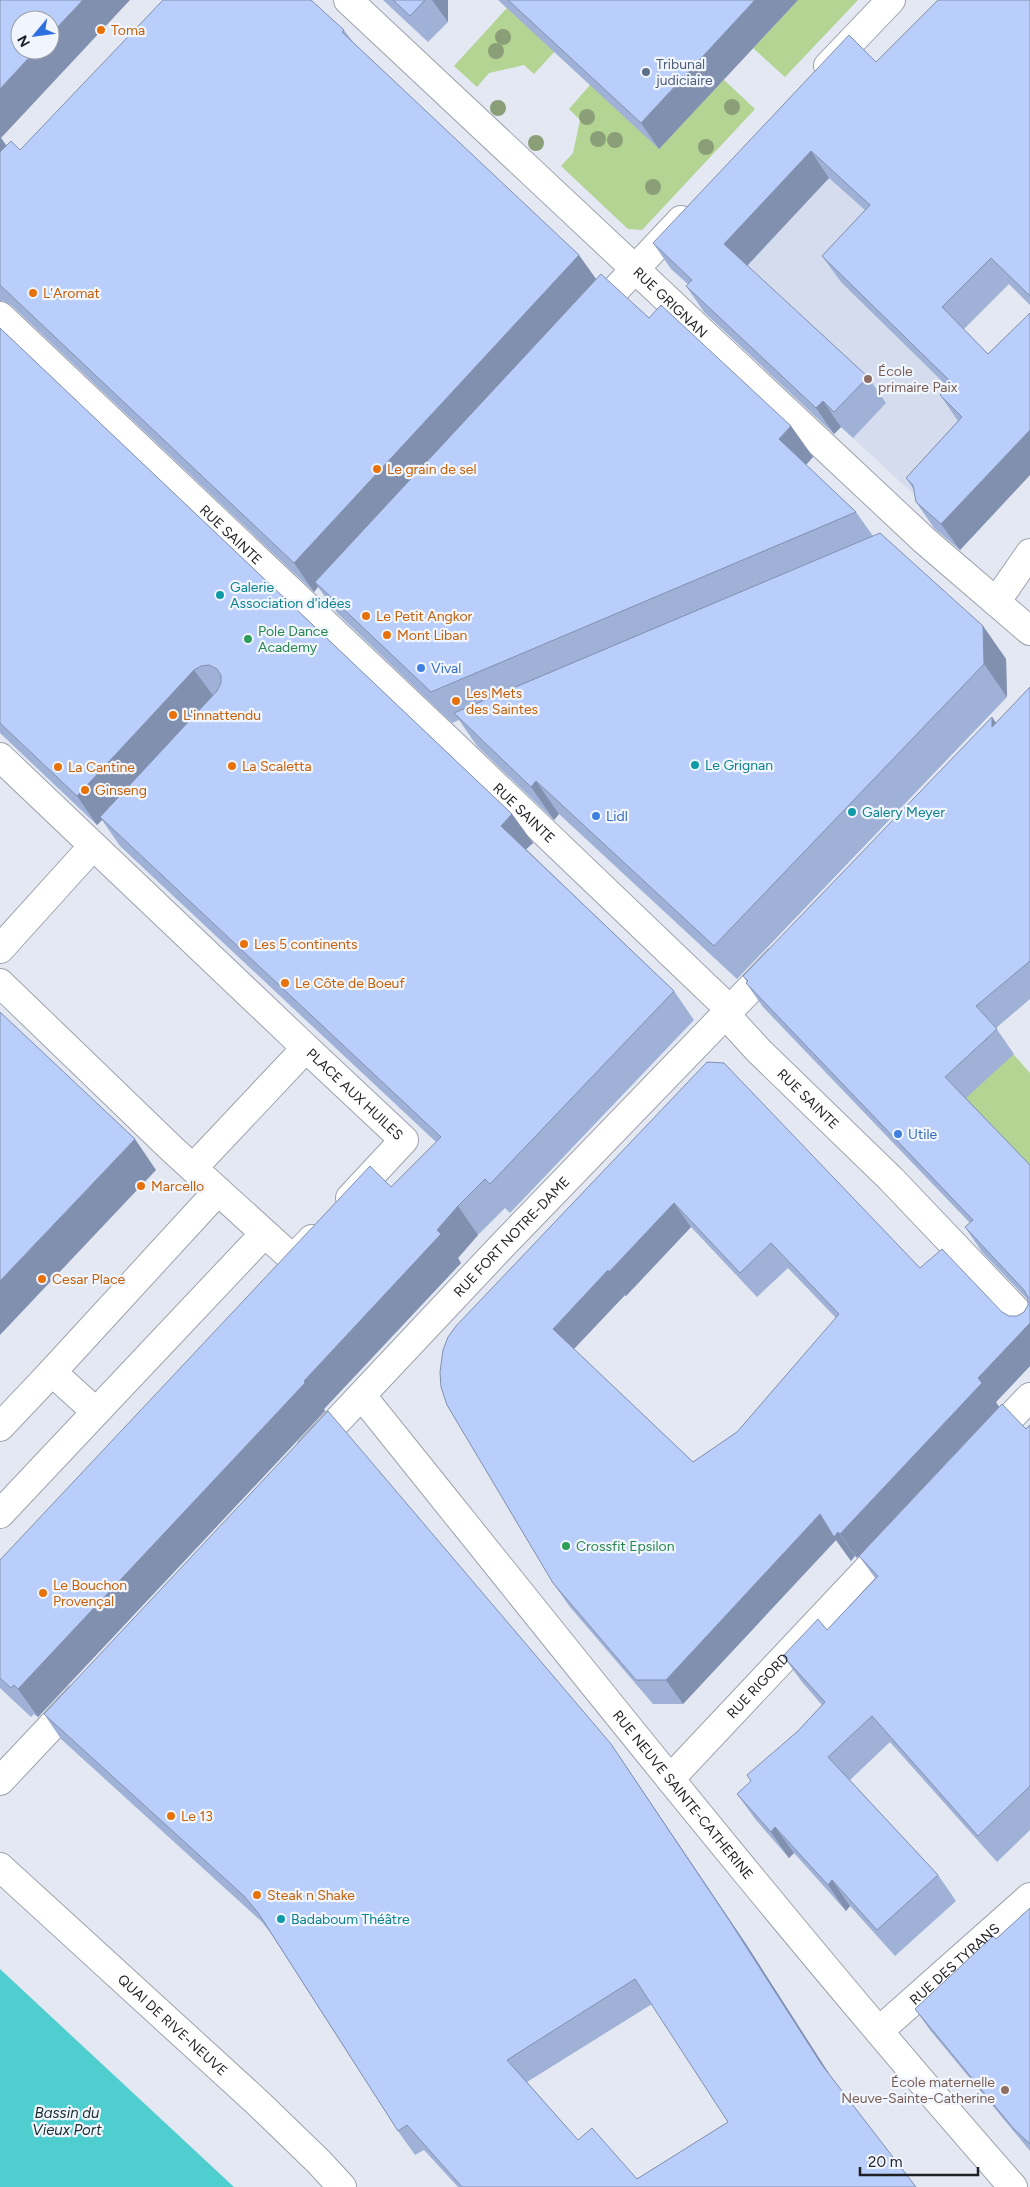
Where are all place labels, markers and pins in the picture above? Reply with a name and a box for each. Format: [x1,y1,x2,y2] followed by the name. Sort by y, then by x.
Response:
[111,22,145,39] place label: Toma
[95,24,107,36] marker: Toma
[655,56,713,89] place label: Tribunal judiciaire
[640,66,652,78] marker: Tribunal judiciaire
[43,285,100,302] place label: L'Aromat
[27,287,39,299] marker: L'Aromat
[878,363,958,396] place label: École primaire Paix
[862,373,874,385] marker: École primaire Paix
[387,461,477,478] place label: Le grain de sel
[371,463,383,475] marker: Le grain de sel
[230,579,351,612] place label: Galerie Association d'idées
[214,589,226,601] marker: Galerie Association d'idées
[376,608,473,625] place label: Le Petit Angkor
[360,610,372,622] marker: Le Petit Angkor
[258,623,328,656] place label: Pole Dance Academy
[397,627,467,644] place label: Mont Liban
[381,629,393,641] marker: Mont Liban
[242,633,254,645] marker: Pole Dance Academy
[431,660,461,677] place label: Vival
[415,662,427,674] marker: Vival
[466,685,538,718] place label: Les Mets des Saintes
[450,695,462,707] marker: Les Mets des Saintes
[183,707,261,724] place label: L'innattendu
[167,709,179,721] marker: L'innattendu
[705,757,773,774] place label: Le Grignan
[242,758,312,775] place label: La Scaletta
[68,759,135,776] place label: La Cantine
[689,759,701,771] marker: Le Grignan
[226,760,238,772] marker: La Scaletta
[52,761,64,773] marker: La Cantine
[95,782,147,799] place label: Ginseng
[79,784,91,796] marker: Ginseng
[862,804,945,821] place label: Galery Meyer
[846,806,858,818] marker: Galery Meyer
[606,808,628,825] place label: Lidl
[590,810,602,822] marker: Lidl
[254,936,358,953] place label: Les 5 continents
[238,938,250,950] marker: Les 5 continents
[295,975,405,992] place label: Le Côte de Boeuf
[279,977,291,989] marker: Le Côte de Boeuf
[908,1126,938,1143] place label: Utile
[892,1128,904,1140] marker: Utile
[151,1178,204,1195] place label: Marcello
[135,1180,147,1192] marker: Marcello
[52,1271,125,1288] place label: Cesar Place
[36,1273,48,1285] marker: Cesar Place
[576,1538,675,1555] place label: Crossfit Epsilon
[560,1540,572,1552] marker: Crossfit Epsilon
[53,1577,127,1610] place label: Le Bouchon Provençal
[37,1587,49,1599] marker: Le Bouchon Provençal
[181,1808,213,1825] place label: Le 13
[165,1810,177,1822] marker: Le 13
[267,1887,355,1904] place label: Steak n Shake
[251,1889,263,1901] marker: Steak n Shake
[291,1911,410,1928] place label: Badaboum Théâtre
[275,1913,287,1925] marker: Badaboum Théâtre
[841,2074,995,2107] place label: École maternelle Neuve-Sainte-Catherine
[999,2084,1011,2096] marker: École maternelle Neuve-Sainte-Catherine

